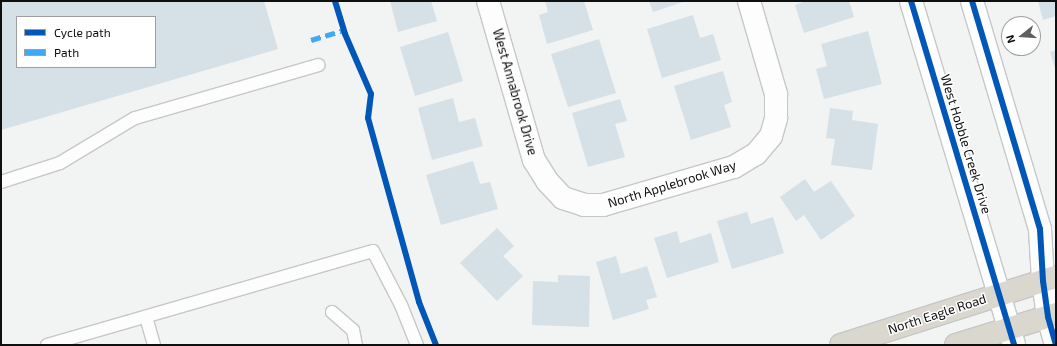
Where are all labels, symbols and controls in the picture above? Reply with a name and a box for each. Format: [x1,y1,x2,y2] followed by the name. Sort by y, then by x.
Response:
[16,16,156,68] legend
[1001,16,1041,56] north arrow
[54,25,111,39] text: Cycle path
[489,27,541,157] street label: West Annabrook Drive
[1003,34,1017,45] text: N
[54,45,79,59] text: Path
[937,72,995,216] street label: West Hobble Creek Drive
[606,157,738,211] street label: North Applebrook Way
[886,291,988,337] street label: North Eagle Road

